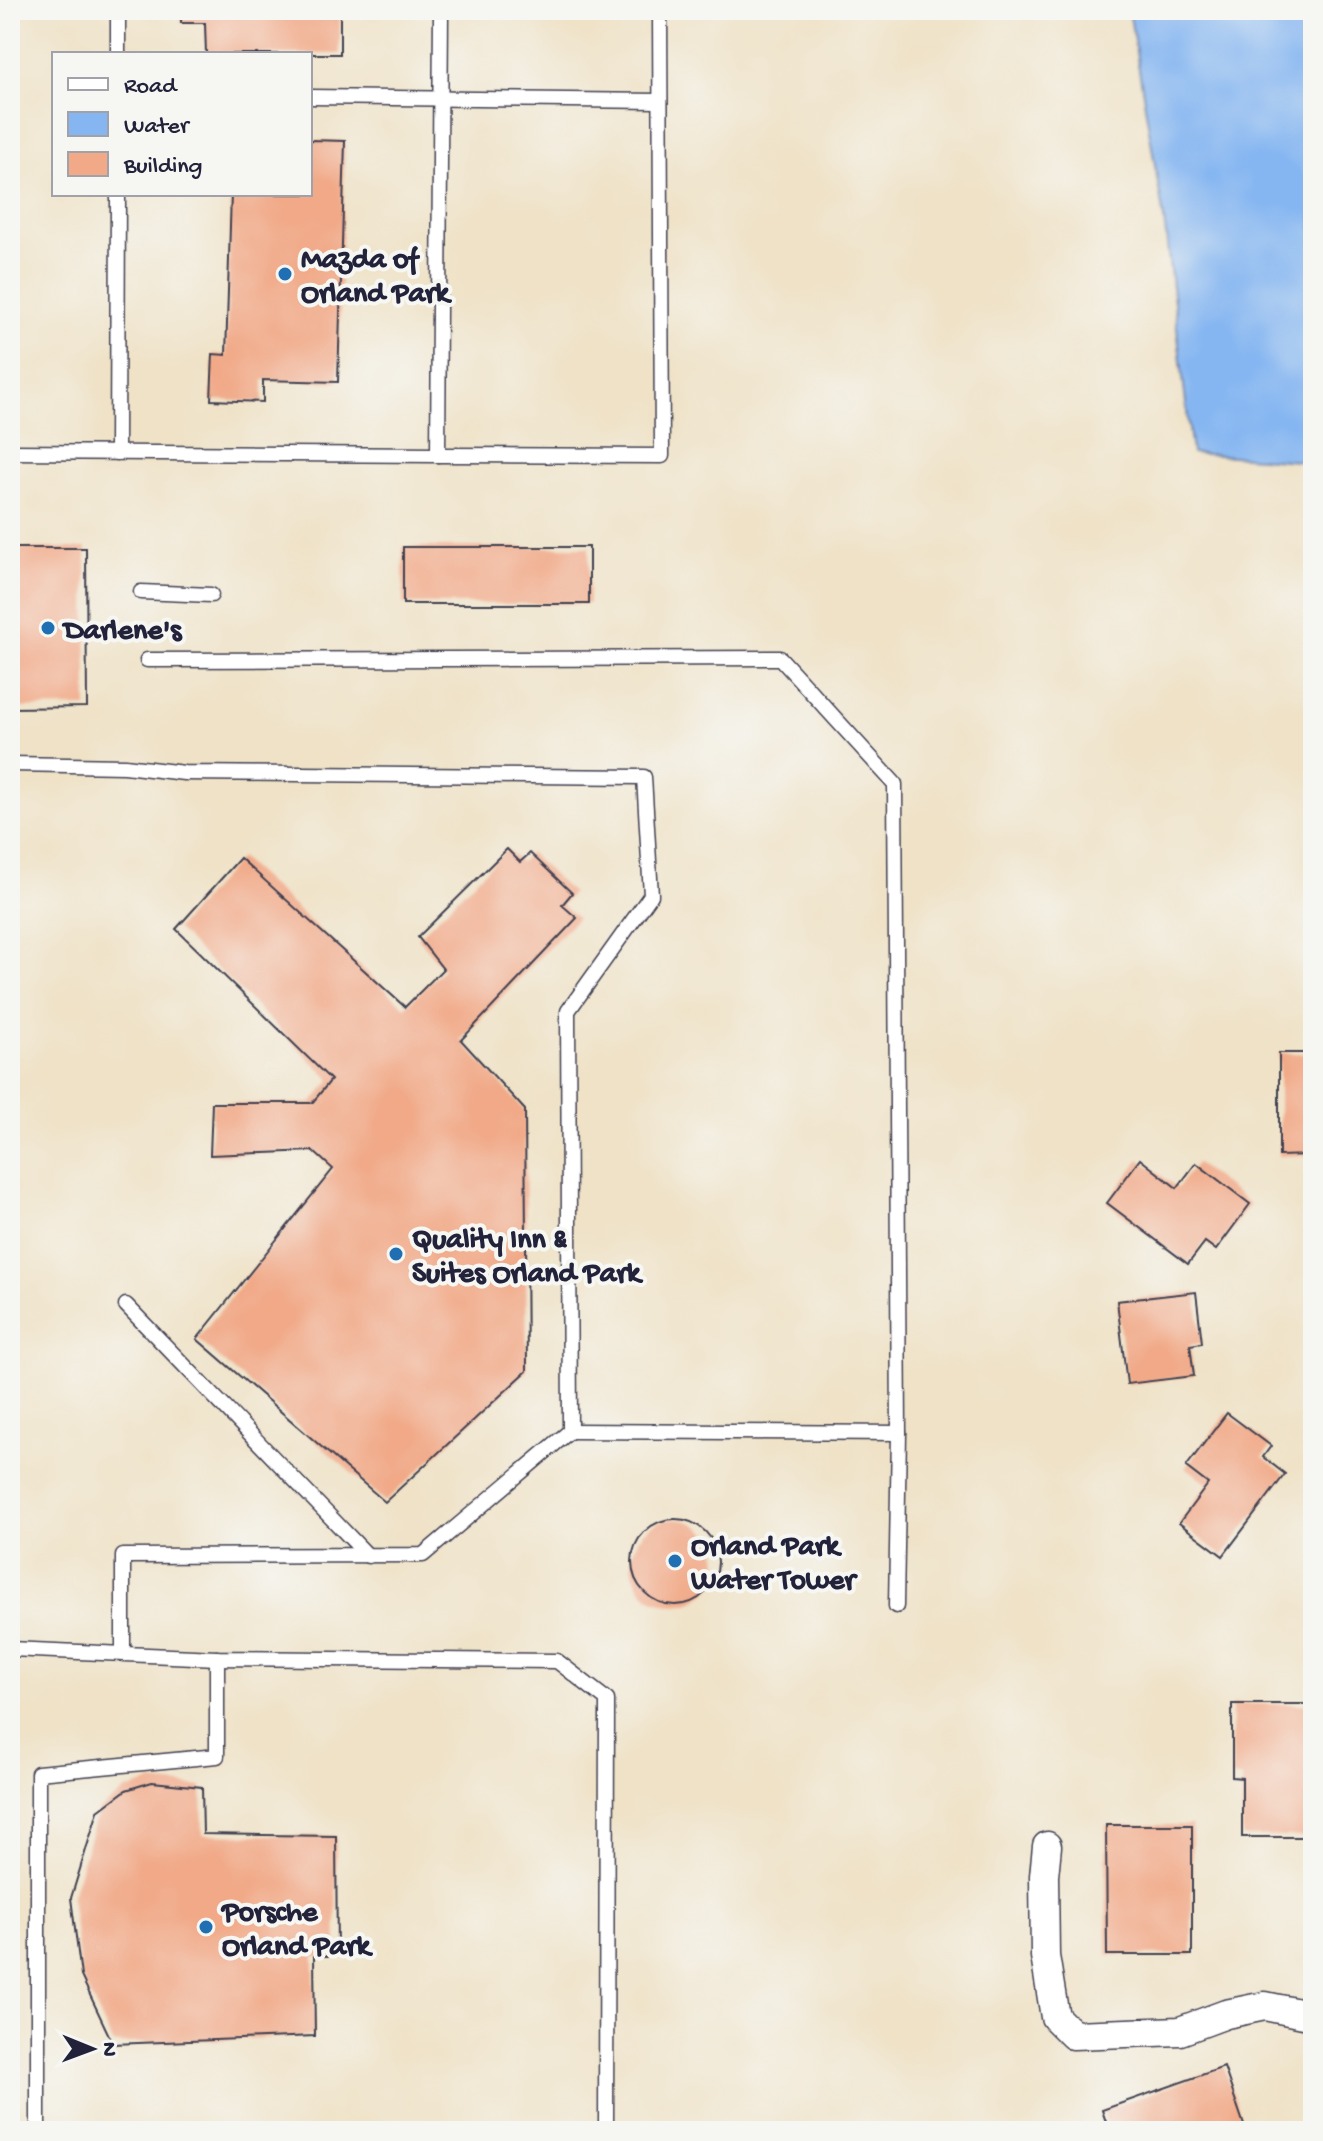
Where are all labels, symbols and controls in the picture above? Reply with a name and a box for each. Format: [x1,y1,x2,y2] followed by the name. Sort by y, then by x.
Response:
[52,52,312,196] legend
[124,73,178,102] text: Road
[124,113,191,142] text: Water
[123,153,202,182] text: Building
[301,244,453,313] place label: Mazda of Orland Park
[276,265,294,283] marker: Mazda of Orland Park
[61,615,183,650] place label: Darlene's
[39,619,57,637] marker: Darlene's
[412,1224,644,1293] place label: Quality Inn & Suites Orland Park
[387,1245,405,1263] marker: Quality Inn & Suites Orland Park
[690,1531,858,1600] place label: Orland Park Water Tower
[666,1552,684,1570] marker: Orland Park Water Tower
[220,1897,374,1966] place label: Porsche Orland Park
[197,1918,215,1936] marker: Porsche Orland Park
[52,2009,132,2089] north arrow
[95,2042,121,2057] text: N

